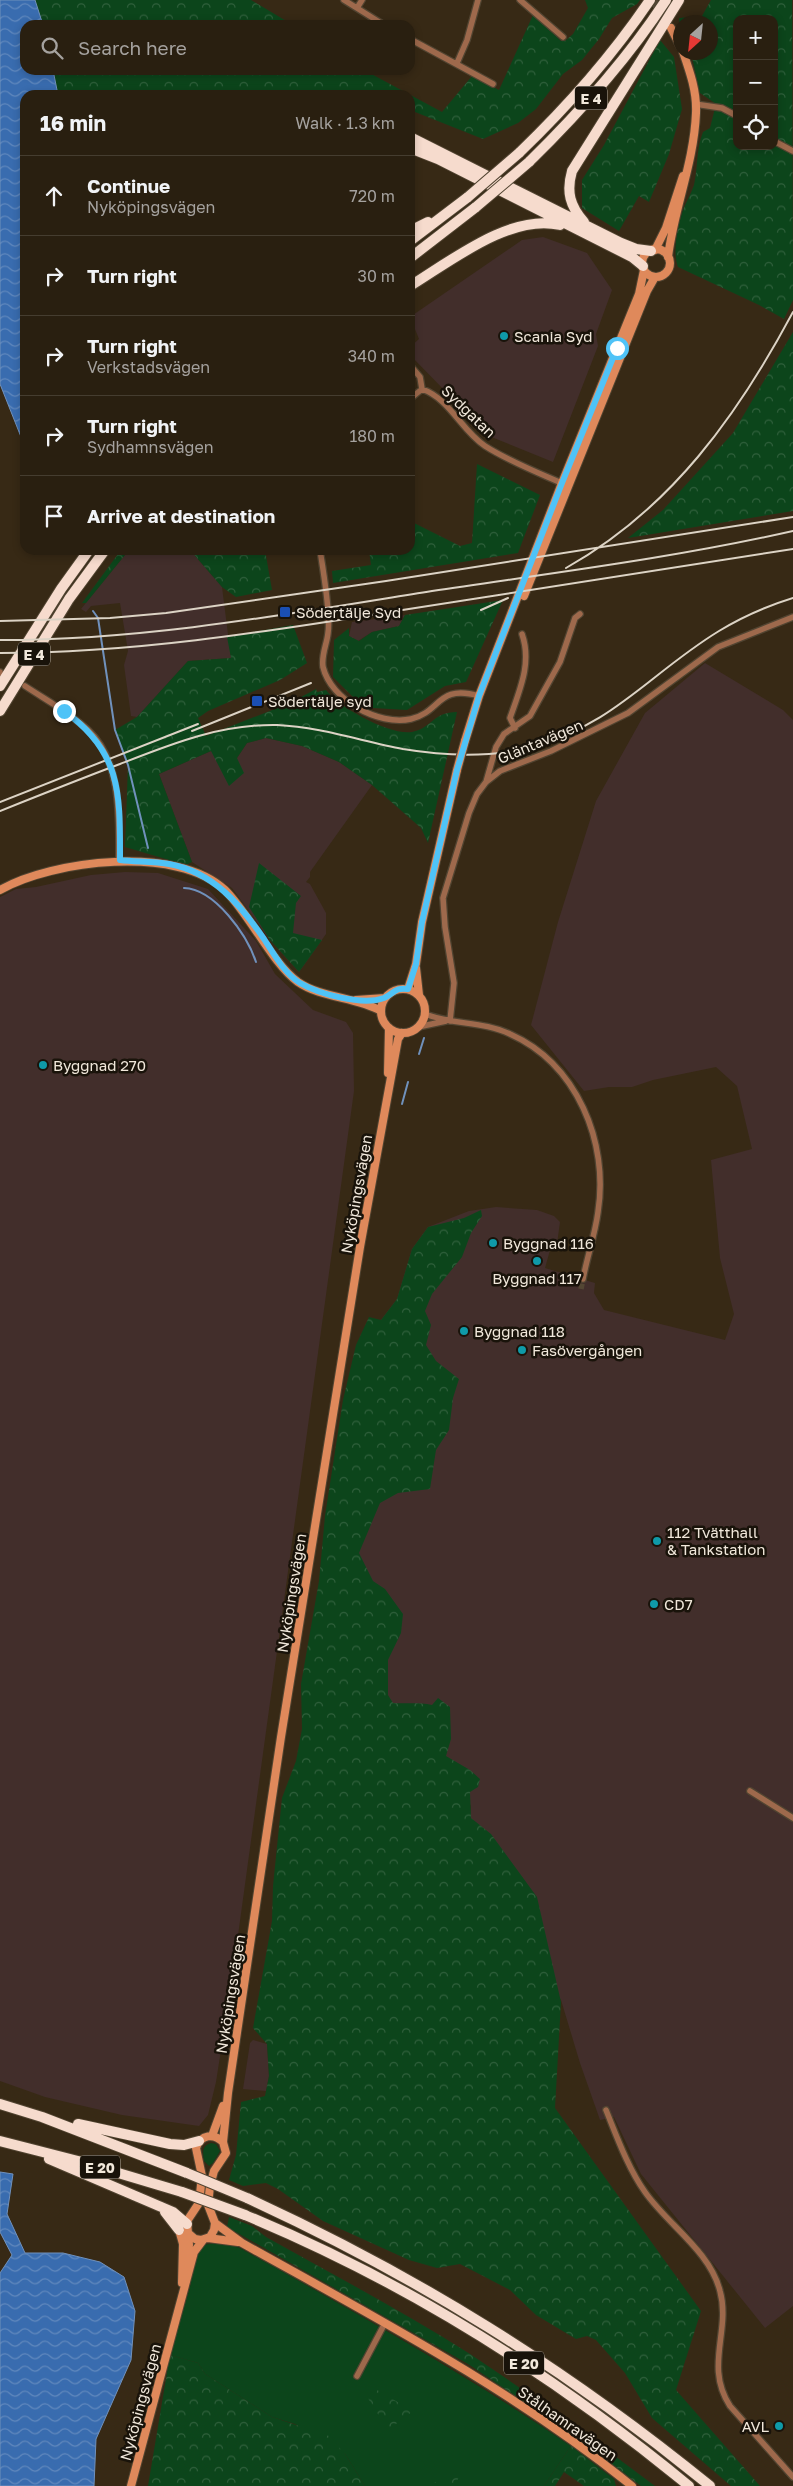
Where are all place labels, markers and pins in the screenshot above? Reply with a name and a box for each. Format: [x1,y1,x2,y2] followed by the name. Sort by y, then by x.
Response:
[514,327,593,345] place label: Scania Syd
[498,330,510,342] marker: Scania Syd
[296,603,401,621] place label: Södertälje Syd
[278,605,292,619] marker: Södertälje Syd
[268,692,372,710] place label: Södertälje syd
[250,694,264,708] marker: Södertälje syd
[53,1056,146,1074] place label: Byggnad 270
[37,1059,49,1071] marker: Byggnad 270
[503,1234,594,1252] place label: Byggnad 116
[487,1237,499,1249] marker: Byggnad 116
[531,1255,543,1267] marker: Byggnad 117
[492,1269,582,1287] place label: Byggnad 117
[474,1322,565,1340] place label: Byggnad 118
[458,1325,470,1337] marker: Byggnad 118
[532,1341,642,1359] place label: Fasövergången
[516,1344,528,1356] marker: Fasövergången
[667,1523,765,1558] place label: 112 Tvätthall & Tankstation
[651,1535,663,1547] marker: 112 Tvätthall & Tankstation
[664,1595,693,1613] place label: CD7
[648,1598,660,1610] marker: CD7
[742,2417,769,2435] place label: AVL
[773,2420,785,2432] marker: AVL

